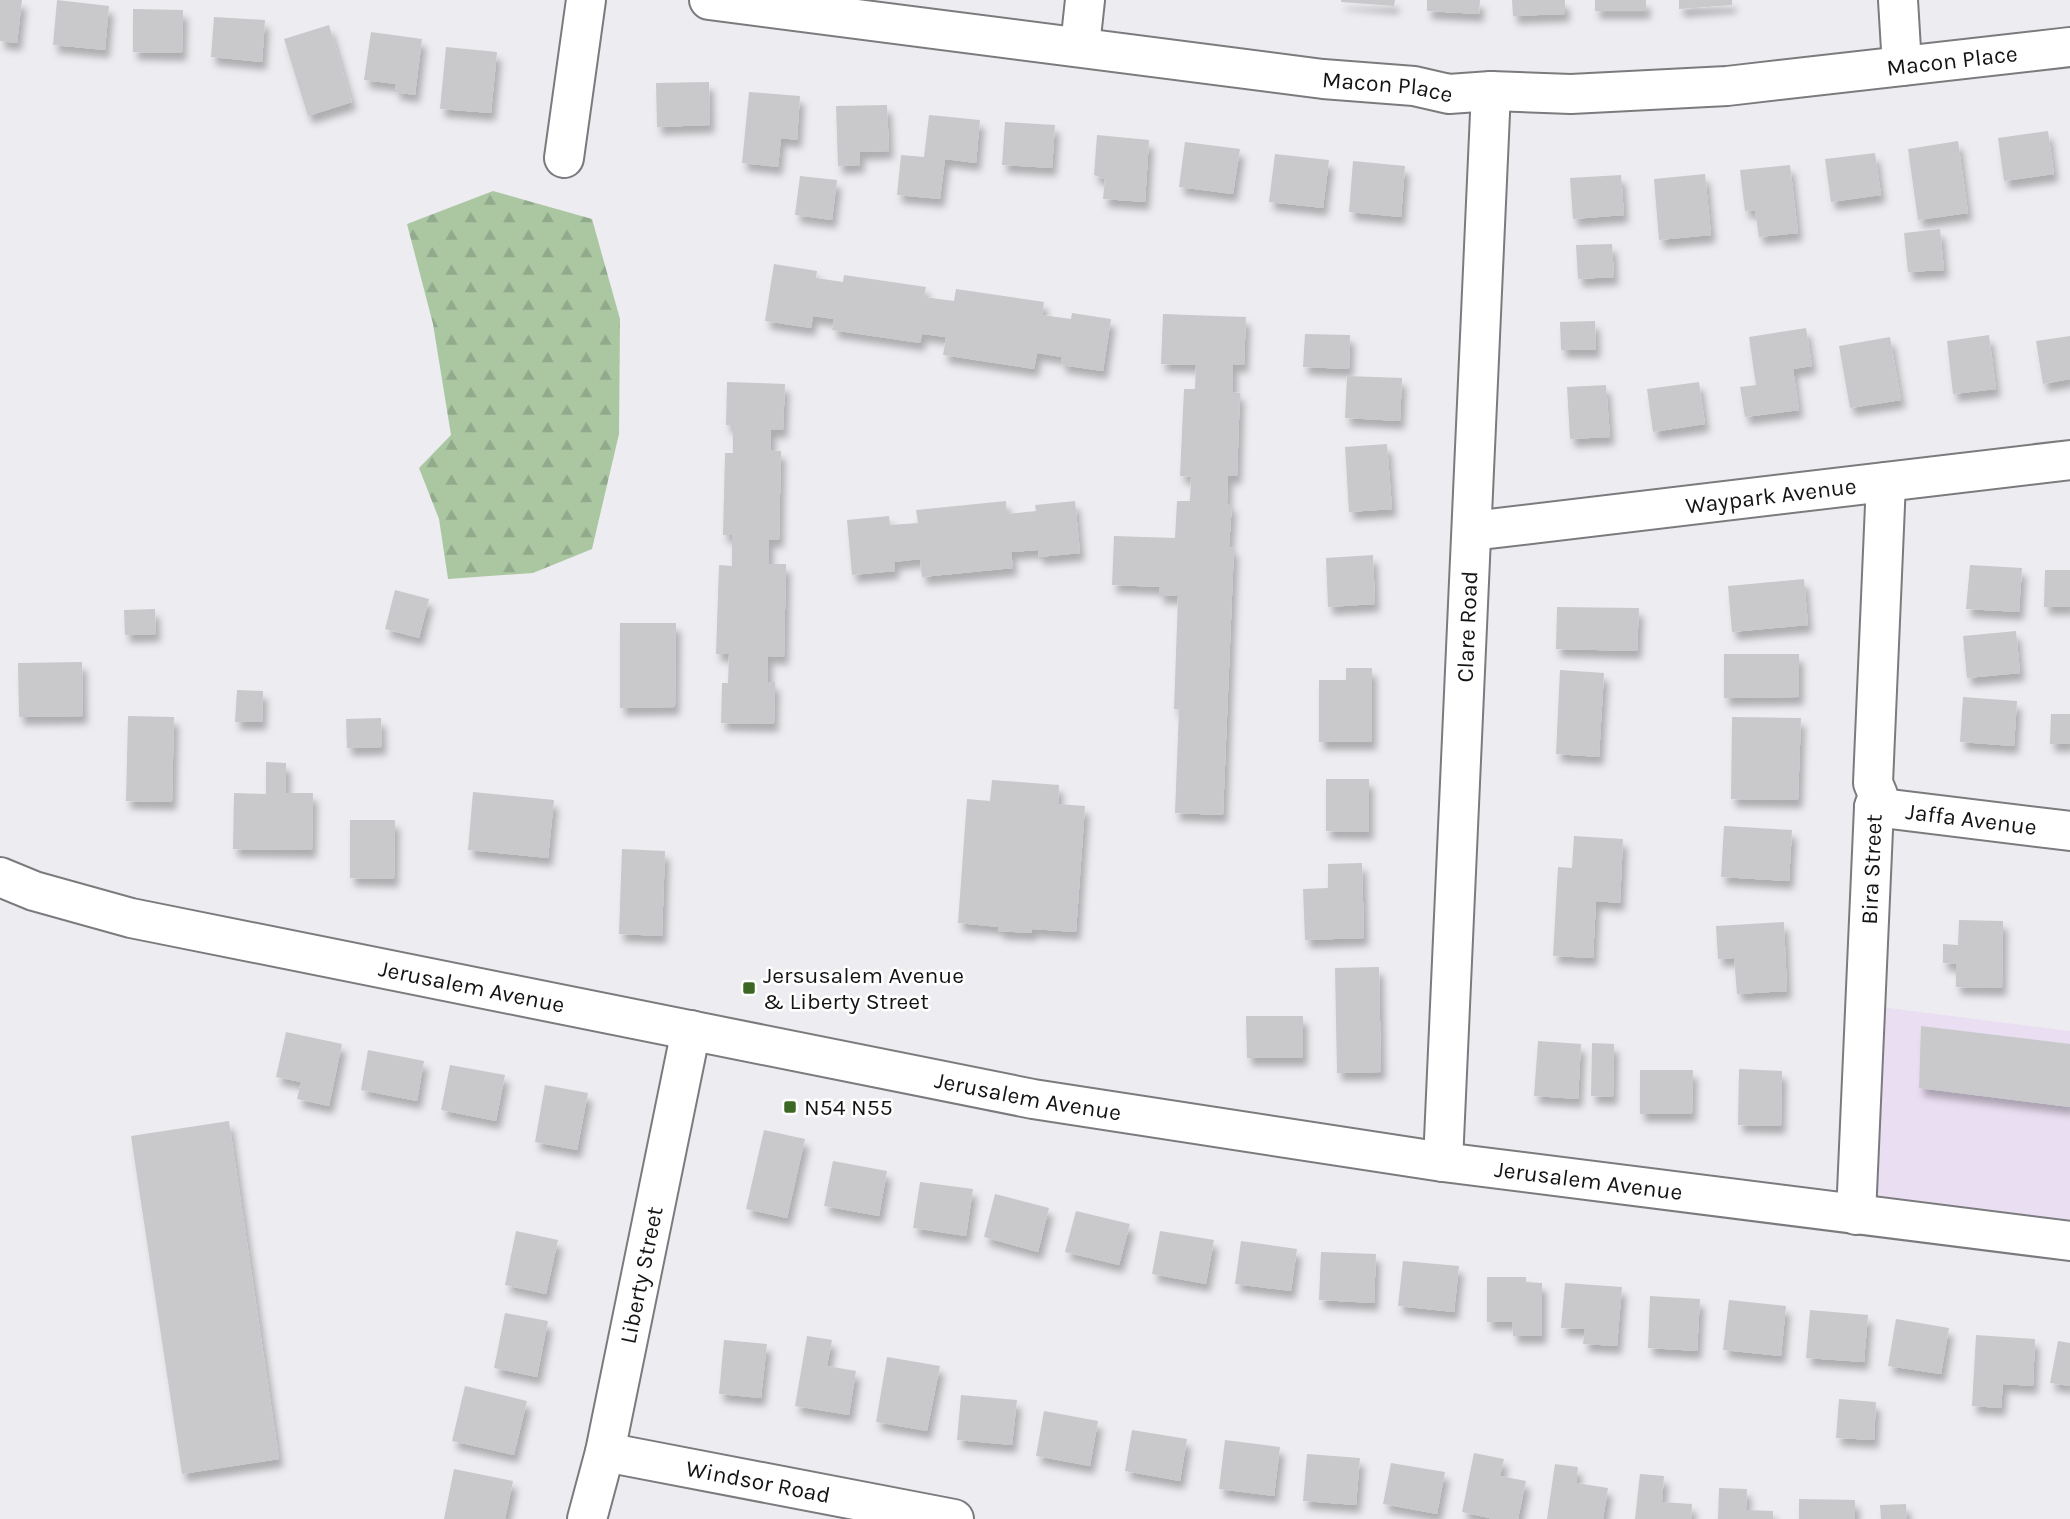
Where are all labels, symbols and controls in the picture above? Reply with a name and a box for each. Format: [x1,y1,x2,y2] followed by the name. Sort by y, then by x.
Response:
[1885,40,2019,82] street label: Macon Place
[1321,66,1455,108] street label: Macon Place
[1684,472,1858,520] street label: Waypark Avenue
[1452,570,1483,683] street label: Clare Road
[1904,798,2038,841] street label: Jaffa Avenue
[1856,813,1888,925] street label: Bira Street
[376,955,567,1019] street label: Jerusalem Avenue
[763,962,964,1015] place label: Jersusalem Avenue & Liberty Street
[741,980,757,996] marker: Jersusalem Avenue & Liberty Street
[932,1067,1123,1126] street label: Jerusalem Avenue
[804,1094,893,1121] place label: N54 N55
[782,1099,798,1115] marker: N54 N55
[1493,1156,1684,1206] street label: Jerusalem Avenue
[614,1204,669,1346] street label: Liberty Street
[684,1455,833,1509] street label: Windsor Road

